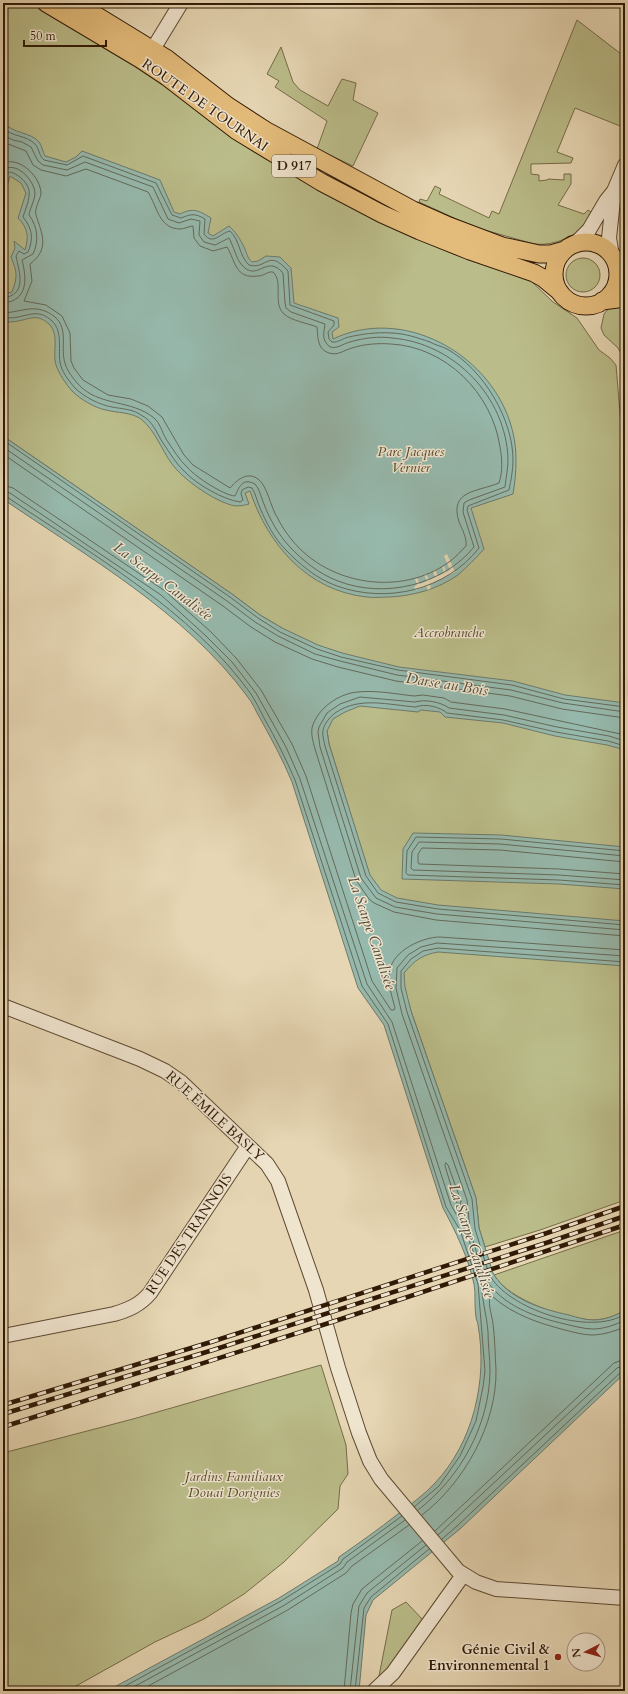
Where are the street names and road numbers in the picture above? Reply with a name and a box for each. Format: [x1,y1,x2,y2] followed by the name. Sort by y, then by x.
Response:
[138,54,272,156] street label: ROUTE DE TOURNAI
[272,155,316,177] road number: D 917
[162,1067,269,1166] street label: RUE ÉMILE BASLY
[141,1170,237,1298] street label: RUE DES TRANNOIS

